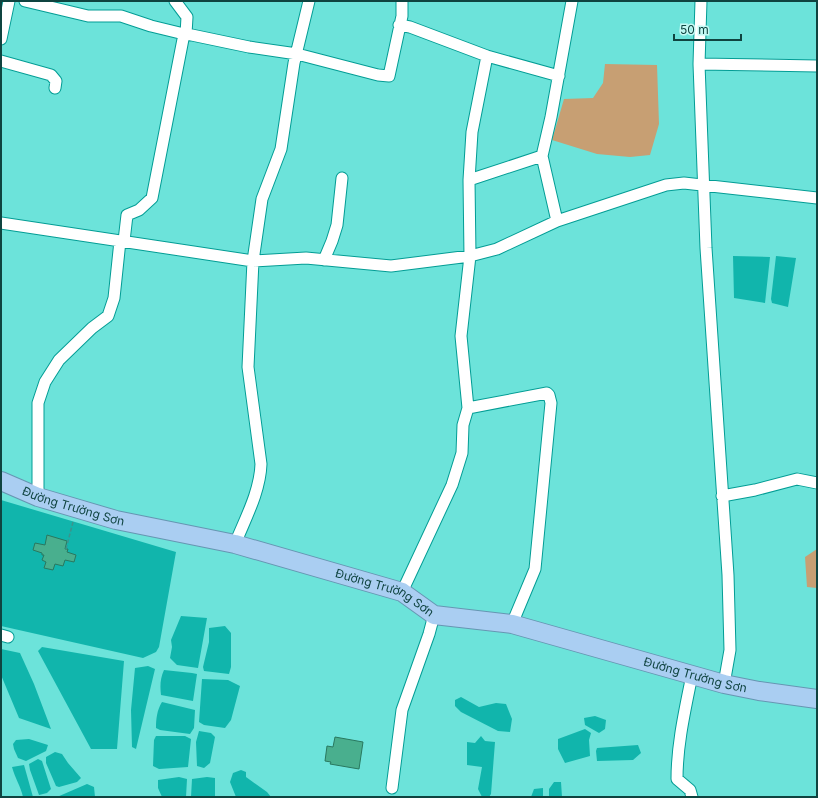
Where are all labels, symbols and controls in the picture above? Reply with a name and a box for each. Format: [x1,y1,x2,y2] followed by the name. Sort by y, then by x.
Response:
[674,16,741,42] scale bar
[680,22,709,37] text: 50 m
[20,483,126,529] street label: Đường Trường Sơn
[334,565,437,619] street label: Đường Trường Sơn
[642,654,748,695] street label: Đường Trường Sơn

